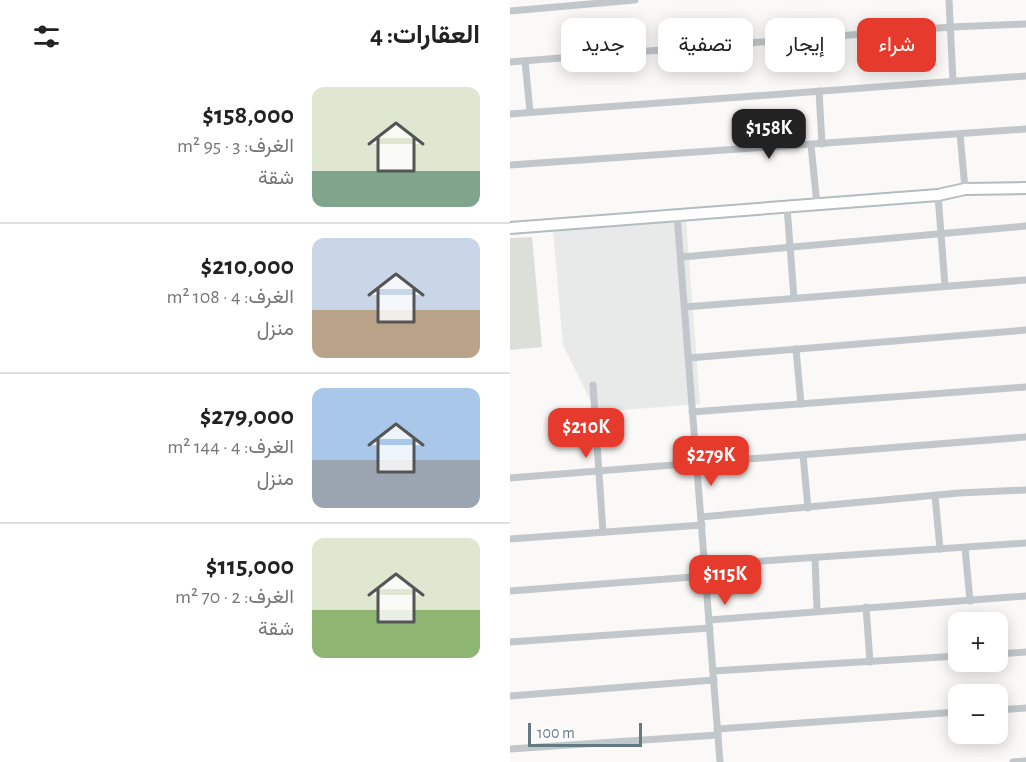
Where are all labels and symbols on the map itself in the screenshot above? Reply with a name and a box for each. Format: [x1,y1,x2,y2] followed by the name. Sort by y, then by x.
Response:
[727,109,811,160] pin: $158K
[544,408,628,459] pin: $210K
[669,436,753,487] pin: $279K
[683,555,767,606] pin: $115K
[528,720,642,748] scale bar

